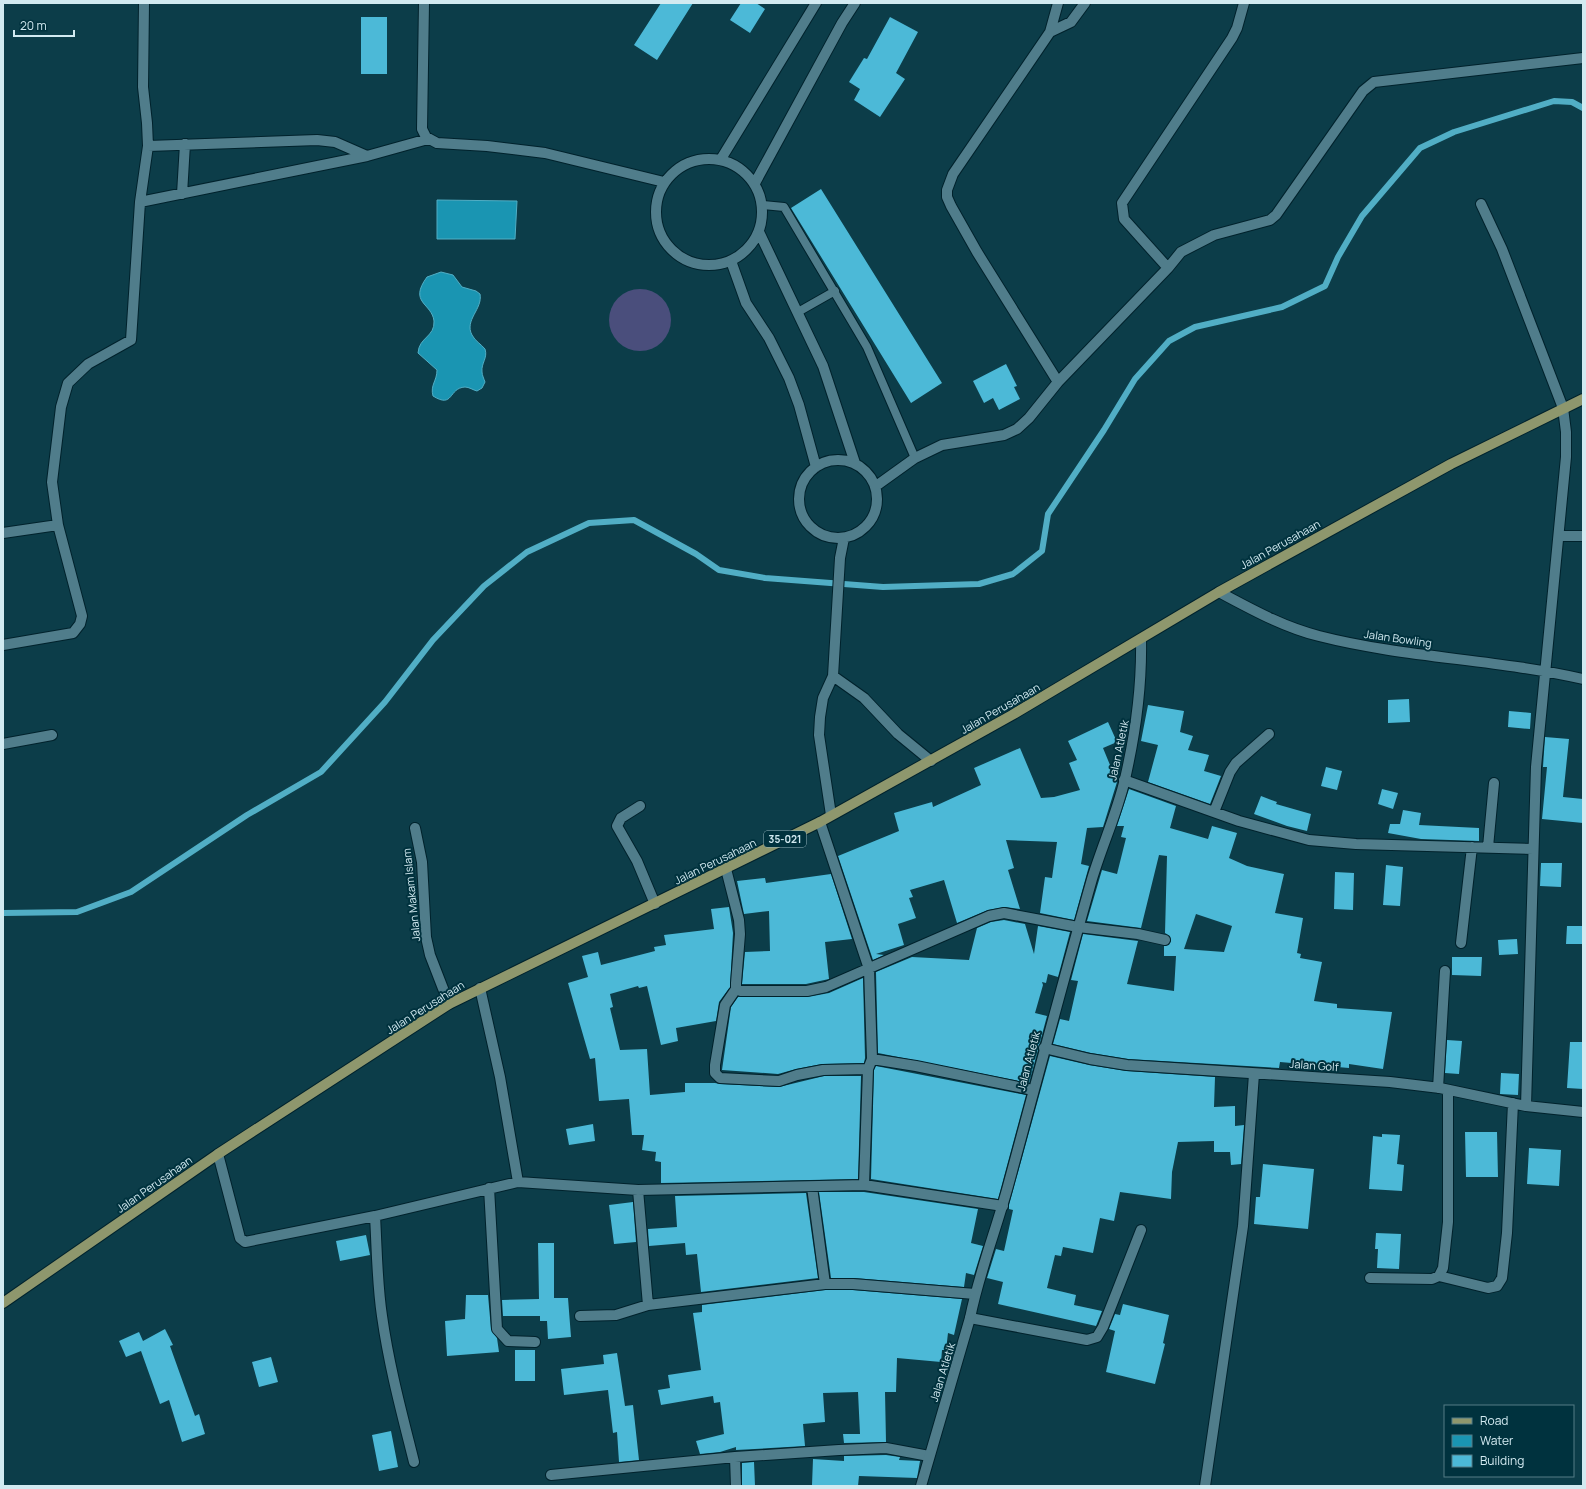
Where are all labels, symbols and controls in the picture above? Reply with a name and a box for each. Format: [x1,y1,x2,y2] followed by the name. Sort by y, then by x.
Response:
[14,12,74,38] scale bar
[20,17,47,34] text: 20 m
[1237,516,1323,572] street label: Jalan Perusahaan
[1363,626,1433,650] street label: Jalan Bowling
[958,679,1042,737] street label: Jalan Perusahaan
[1104,718,1132,781] street label: Jalan Atletik
[764,831,806,847] road number: 35-021
[672,835,758,887] street label: Jalan Perusahaan
[399,848,423,942] street label: Jalan Makam Islam
[383,977,467,1037] street label: Jalan Perusahaan
[1013,1029,1043,1093] street label: Jalan Atletik
[1289,1056,1339,1074] street label: Jalan Golf
[113,1152,195,1216] street label: Jalan Perusahaan
[926,1340,958,1403] street label: Jalan Atletik
[1444,1405,1574,1477] legend
[1480,1412,1508,1429] text: Road
[1480,1432,1514,1449] text: Water
[1480,1452,1524,1469] text: Building

